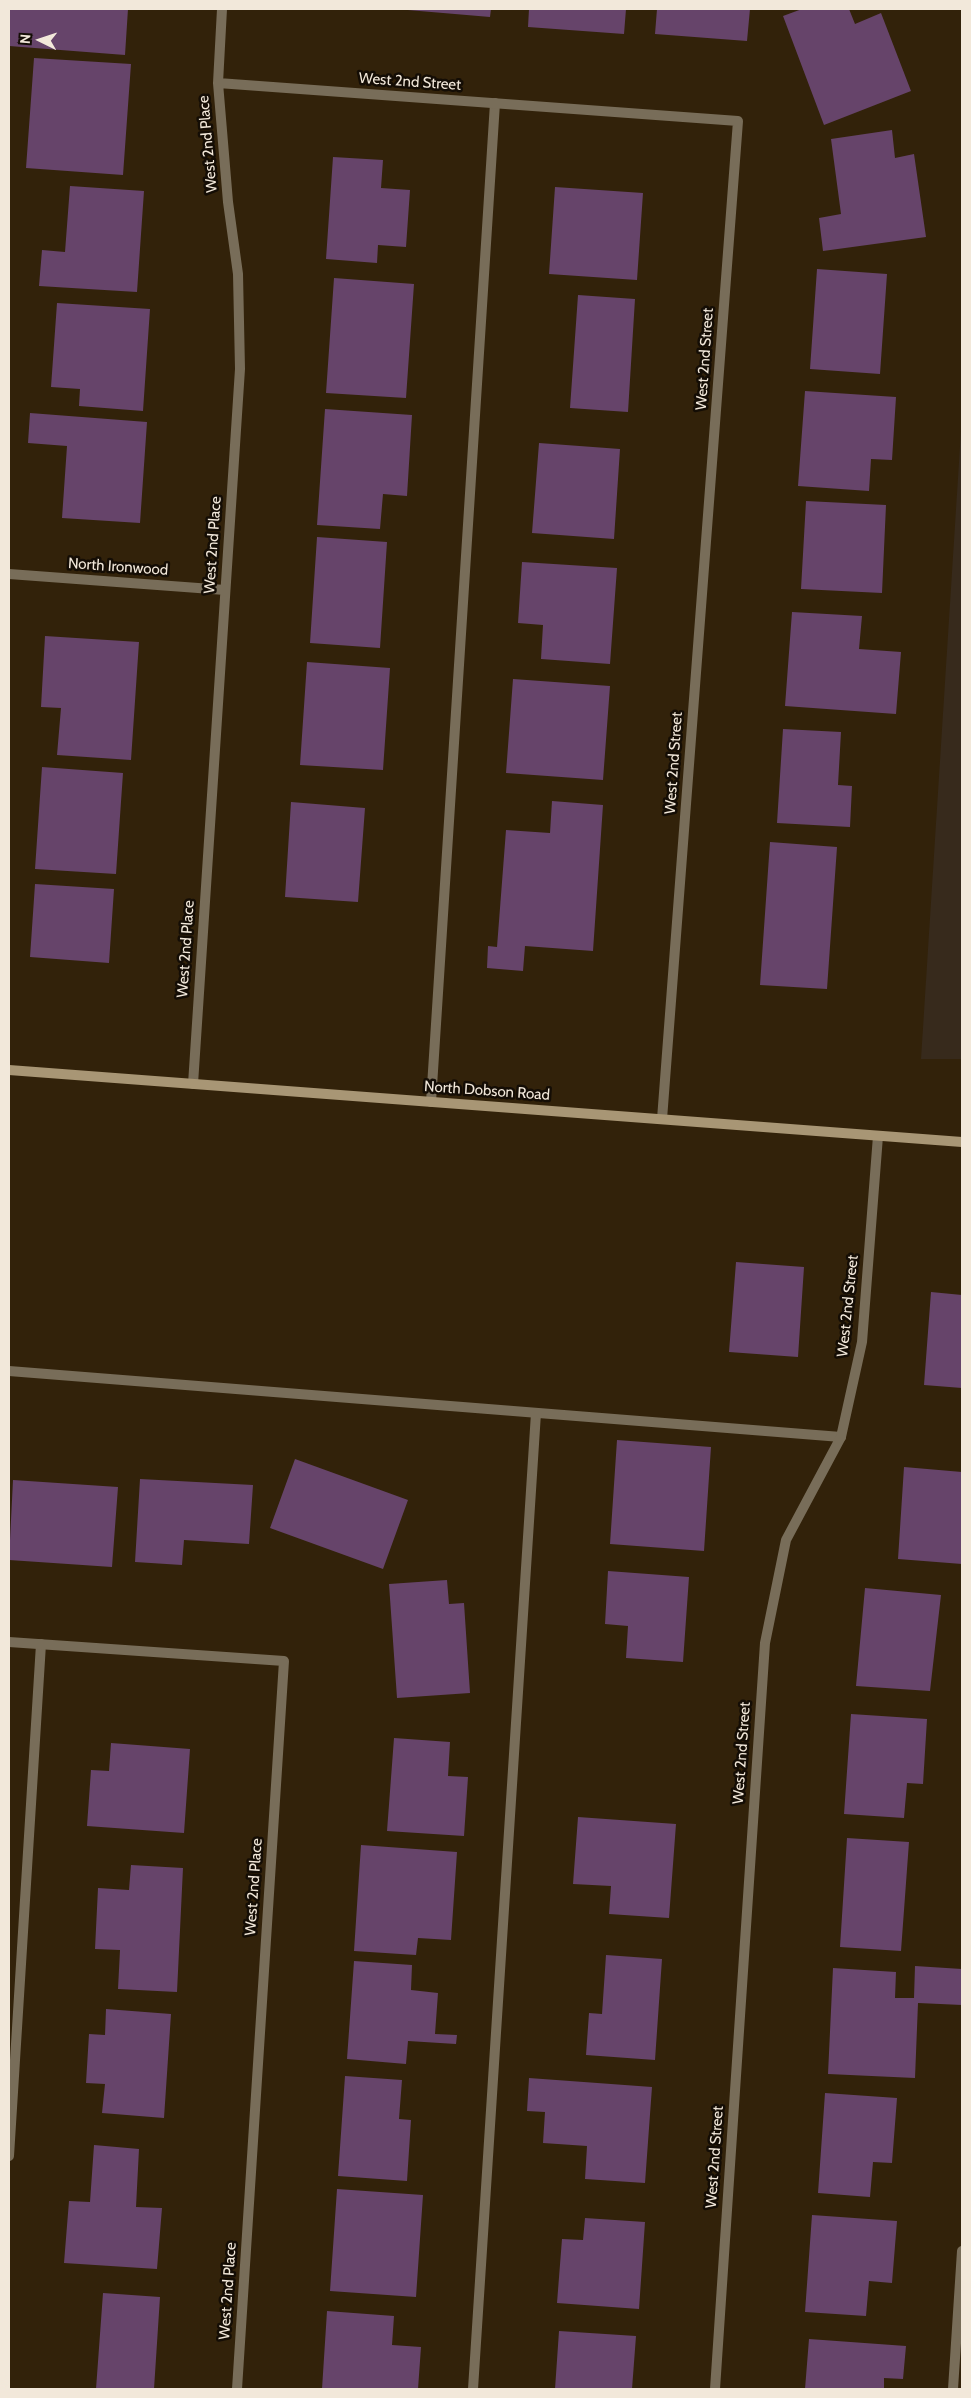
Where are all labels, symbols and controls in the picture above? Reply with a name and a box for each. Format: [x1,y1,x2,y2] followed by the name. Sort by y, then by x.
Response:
[15,15,65,65] north arrow
[16,33,34,45] text: N
[358,69,462,95] street label: West 2nd Street
[195,95,221,193] street label: West 2nd Place
[692,307,718,411] street label: West 2nd Street
[201,496,225,594] street label: West 2nd Place
[67,555,169,579] street label: North Ironwood
[661,711,687,815] street label: West 2nd Street
[174,900,198,998] street label: West 2nd Place
[424,1078,550,1104] street label: North Dobson Road
[834,1254,862,1358] street label: West 2nd Street
[729,1701,755,1805] street label: West 2nd Street
[242,1838,266,1936] street label: West 2nd Place
[702,2105,728,2209] street label: West 2nd Street
[216,2242,240,2340] street label: West 2nd Place

